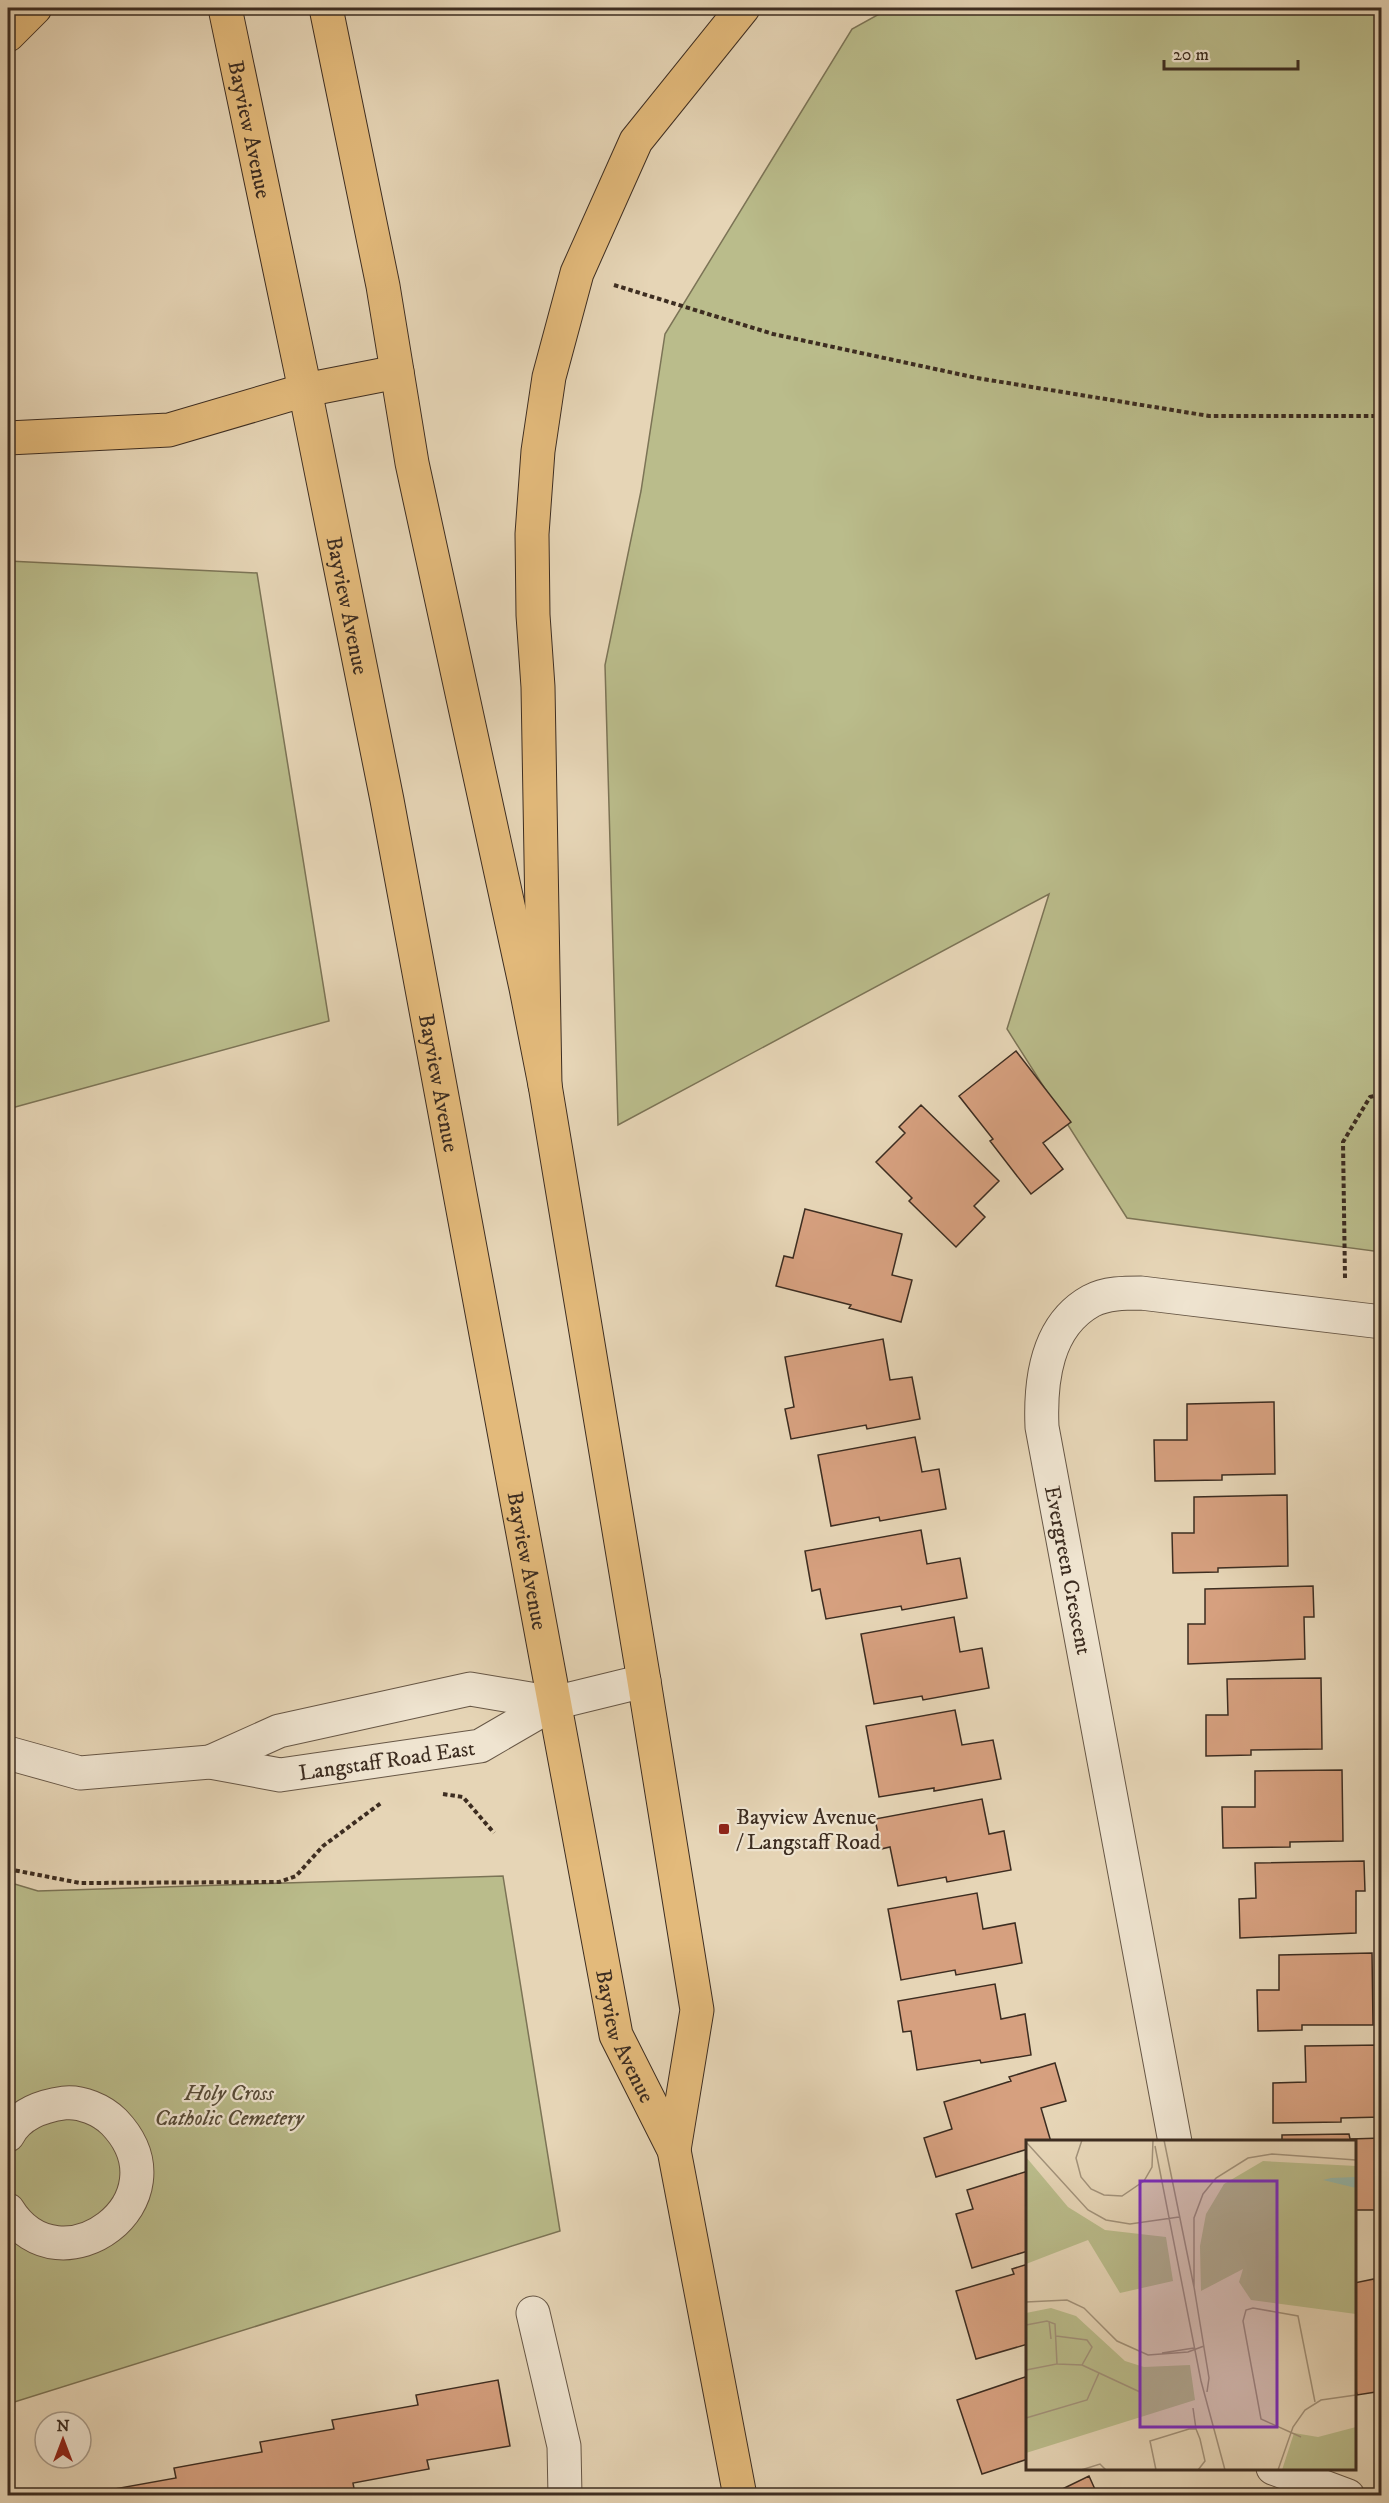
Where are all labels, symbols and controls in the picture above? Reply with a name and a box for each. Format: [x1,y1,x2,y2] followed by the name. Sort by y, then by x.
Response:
[1164,33,1298,71] scale bar
[1173,44,1209,66] text: 20 m
[221,58,277,201] street label: Bayview Avenue
[320,534,374,677] street label: Bayview Avenue
[412,1012,464,1154] street label: Bayview Avenue
[1038,1484,1097,1657] street label: Evergreen Crescent
[501,1489,553,1632] street label: Bayview Avenue
[297,1735,477,1787] street label: Langstaff Road East
[736,1804,880,1856] place label: Bayview Avenue / Langstaff Road
[717,1822,731,1836] marker: Bayview Avenue / Langstaff Road
[589,1967,660,2108] street label: Bayview Avenue
[154,2080,305,2132] park label: Holy Cross Catholic Cemetery
[1026,2140,1356,2470] inset map
[33,2410,93,2470] north arrow
[56,2416,70,2436] text: N

